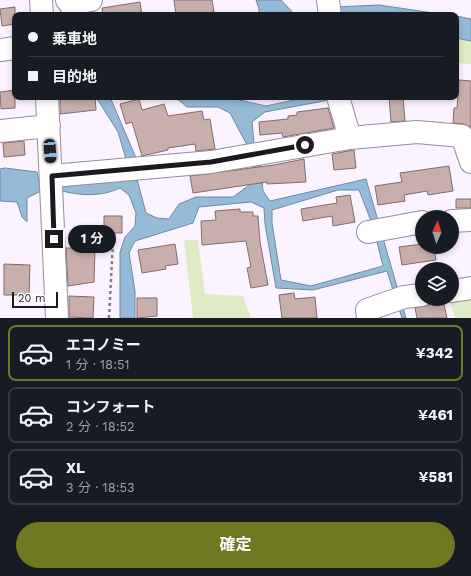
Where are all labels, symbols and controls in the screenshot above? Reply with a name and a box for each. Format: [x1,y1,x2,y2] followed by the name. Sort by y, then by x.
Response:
[52,30,97,48] text: 乗車地
[52,68,97,86] text: 目的地
[296,136,314,154] route start
[43,139,57,163] car
[415,210,459,254] north arrow
[415,210,459,306] map controls
[68,225,116,253] callout: 1 分
[45,230,63,248] route end
[81,231,103,246] text: 1 分
[415,262,459,306] button: layers
[12,290,58,309] scale bar
[18,292,46,305] text: 20 m
[18,335,54,371] icon: car
[66,336,141,354] text: エコノミー
[416,344,453,362] text: ¥342
[66,357,130,372] text: 1 分 · 18:51
[18,397,54,433] icon: car
[66,398,156,416] text: コンフォート
[418,406,453,424] text: ¥461
[66,419,135,434] text: 2 分 · 18:52
[18,459,54,495] icon: car
[66,459,85,477] text: XL
[418,468,453,486] text: ¥581
[66,480,135,495] text: 3 分 · 18:53
[16,522,455,568] button: 確定

